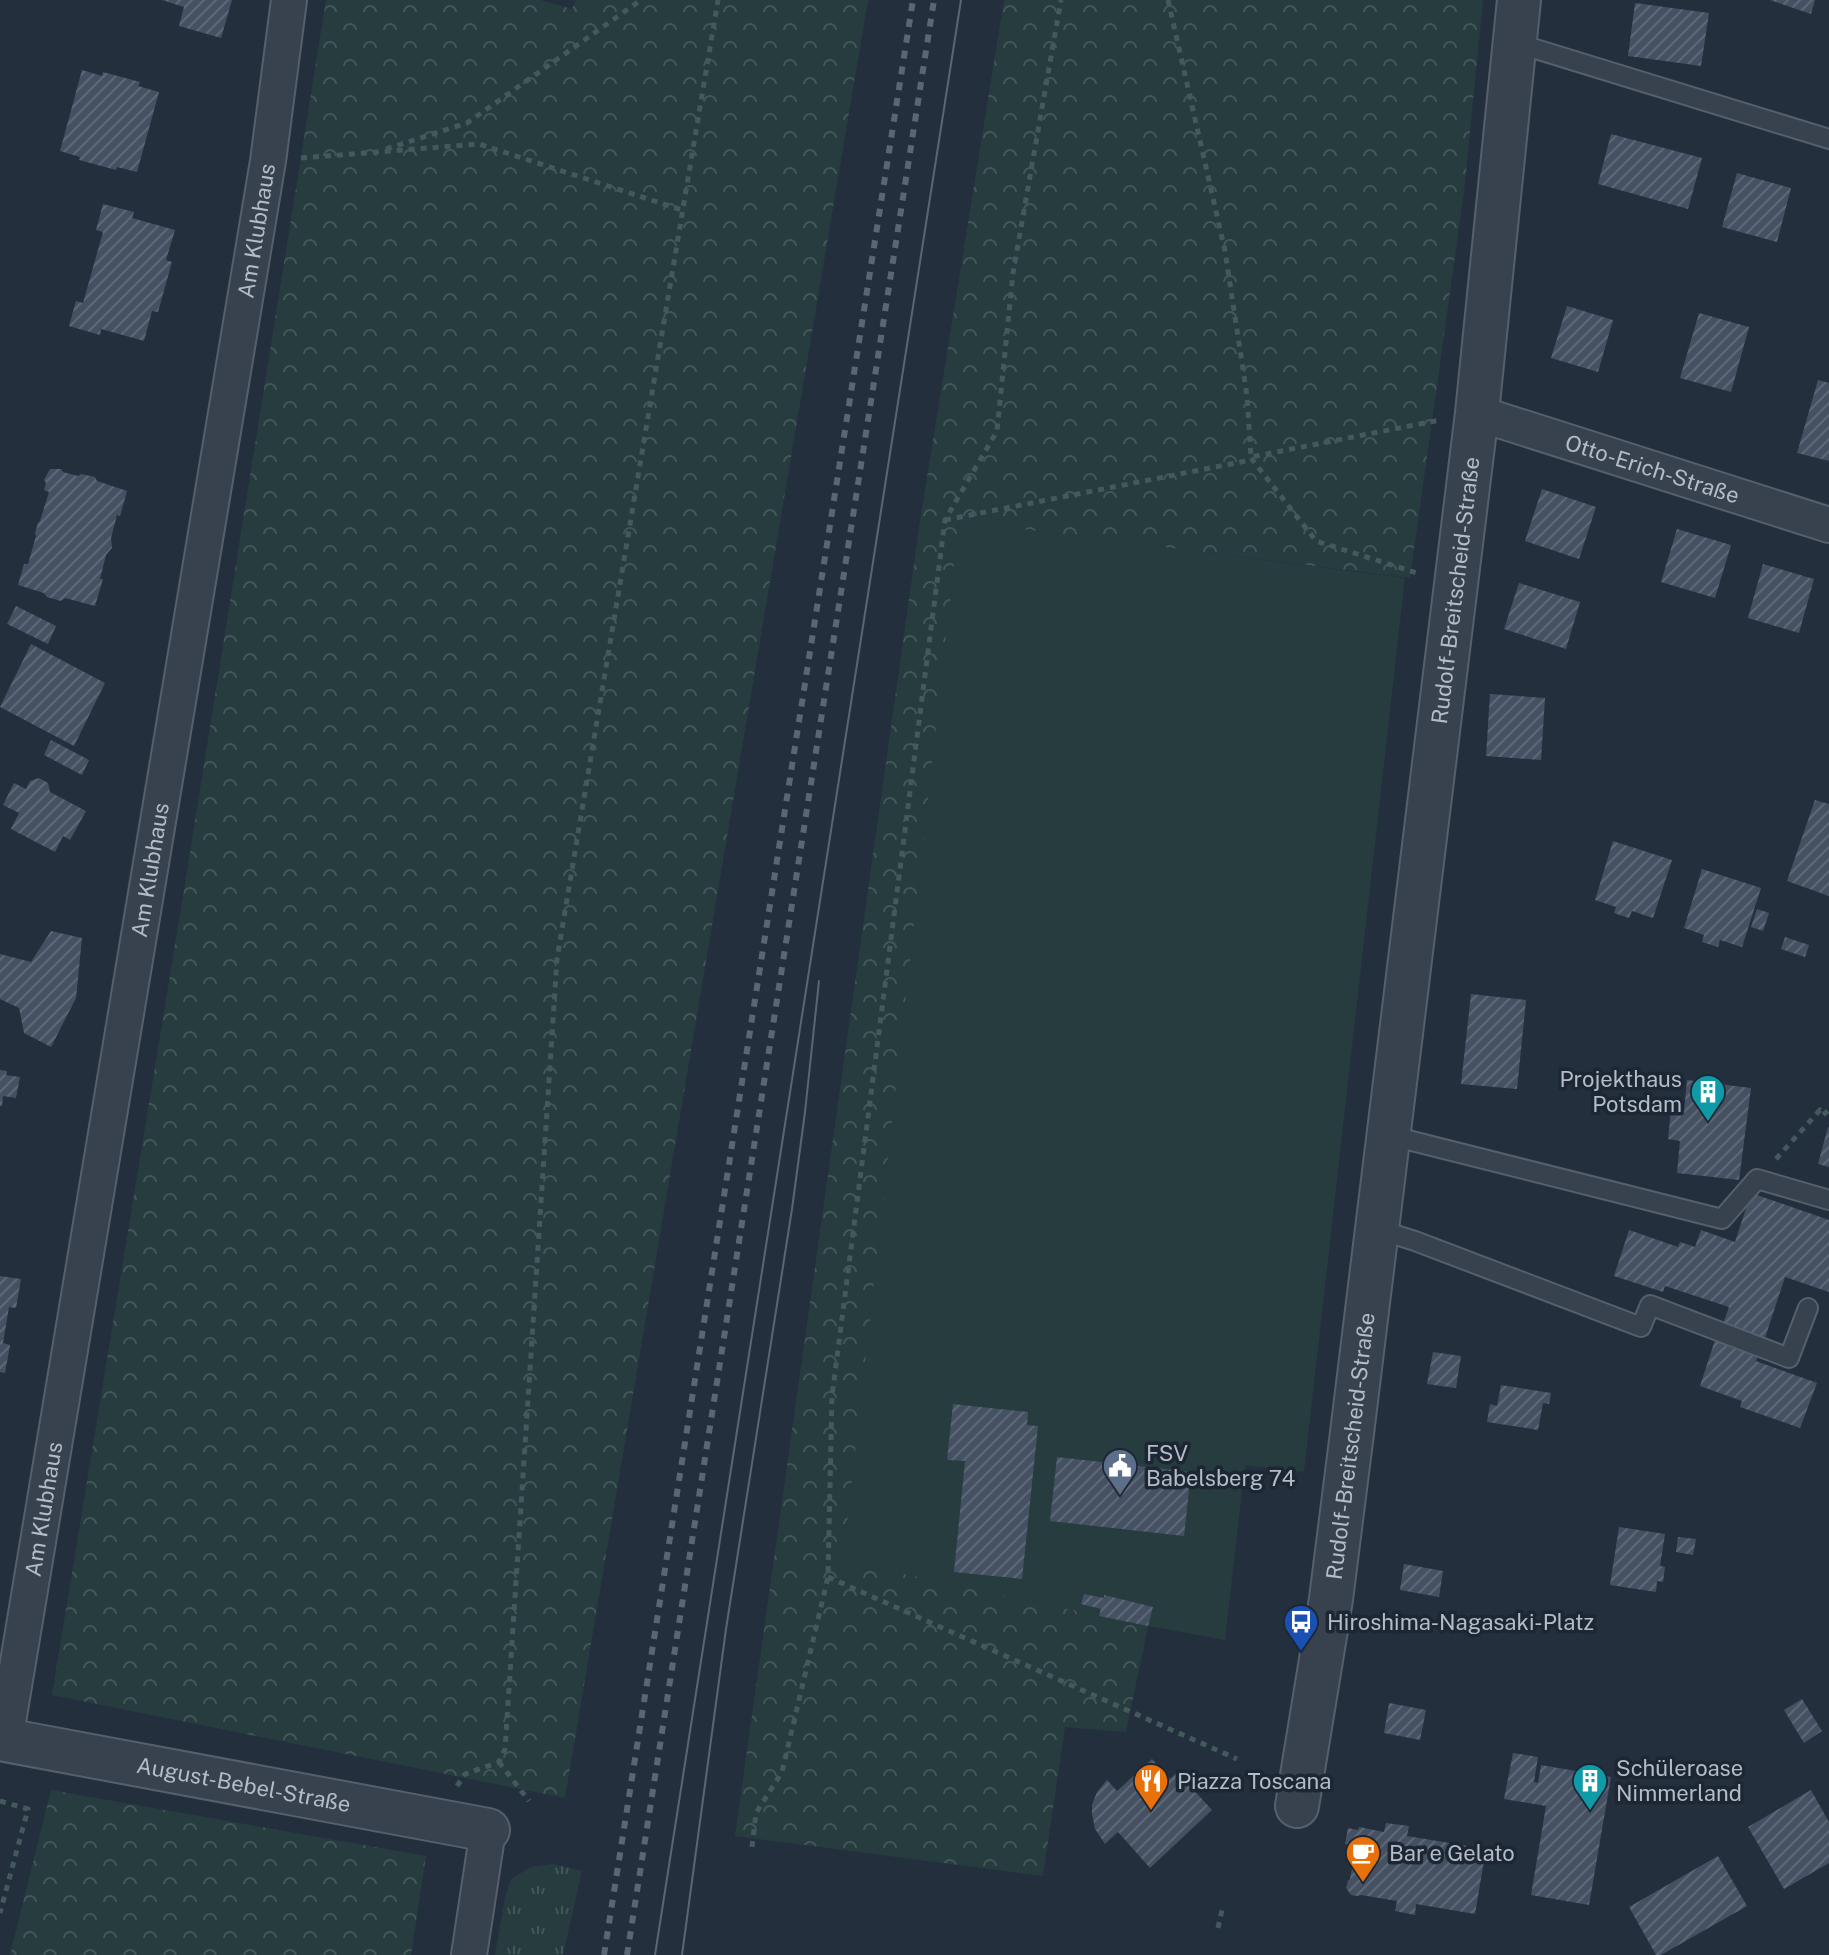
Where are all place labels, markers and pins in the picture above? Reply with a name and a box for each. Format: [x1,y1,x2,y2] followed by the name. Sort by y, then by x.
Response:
[1560,1066,1682,1117] place label: Projekthaus Potsdam
[1689,1073,1727,1123] building icon: Projekthaus Potsdam
[1146,1440,1295,1491] place label: FSV Babelsberg 74
[1101,1447,1139,1497] public building icon: FSV Babelsberg 74
[1282,1603,1320,1653] bus stop icon: Hiroshima-Nagasaki-Platz
[1327,1609,1594,1635] place label: Hiroshima-Nagasaki-Platz
[1616,1755,1743,1806] place label: Schüleroase Nimmerland
[1132,1762,1170,1812] restaurant icon: Piazza Toscana
[1571,1762,1609,1812] building icon: Schüleroase Nimmerland
[1177,1768,1331,1794] place label: Piazza Toscana
[1344,1834,1382,1884] cafe icon: Bar e Gelato
[1389,1840,1515,1866] place label: Bar e Gelato

